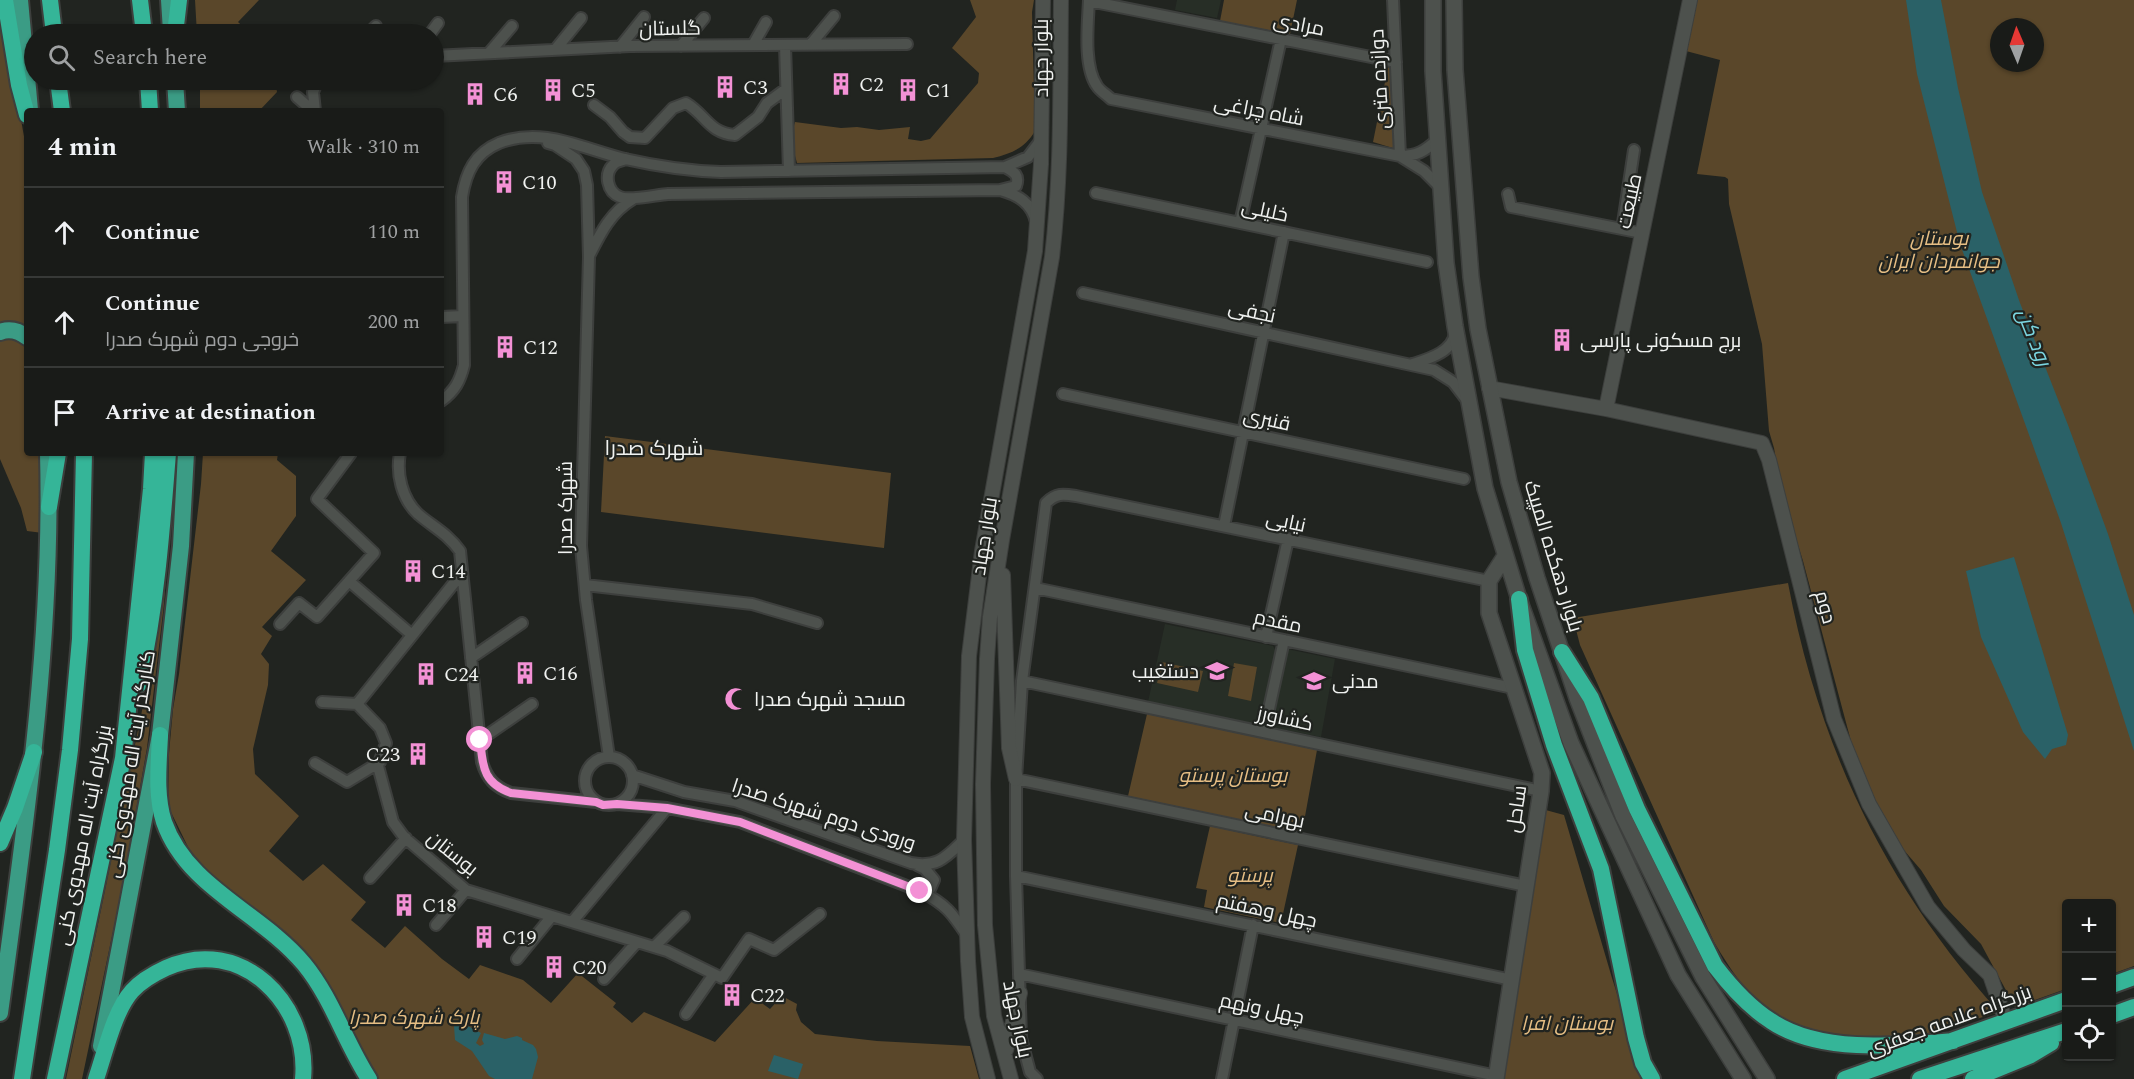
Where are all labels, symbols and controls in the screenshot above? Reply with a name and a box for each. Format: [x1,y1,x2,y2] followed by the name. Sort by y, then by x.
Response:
[1271,5,1327,45] street label: مرادی
[639,13,701,45] street label: گلستان
[1990,18,2044,72] north arrow
[1027,19,1057,97] street label: بلوار جهاد
[24,24,444,90] search box
[1362,28,1398,130] street label: دوازده متری
[45,41,78,74] icon: search
[93,41,207,74] text: Search here
[859,70,884,100] place label: C2
[828,71,854,97] building icon: C2
[743,73,768,103] place label: C3
[712,74,738,100] building icon: C3
[571,76,596,106] place label: C5
[926,76,951,106] place label: C1
[540,77,566,103] building icon: C5
[895,77,921,103] building icon: C1
[493,80,518,110] place label: C6
[462,81,488,107] building icon: C6
[1211,88,1306,134] street label: شاه چراغی
[48,127,117,167] text: 4 min
[307,132,420,162] text: Walk · 310 m
[522,168,557,198] place label: C10
[491,169,517,195] building icon: C10
[1610,171,1650,232] street label: طبیعت
[1239,191,1291,231] street label: خلیلی
[48,216,81,249] icon: ahead
[105,216,200,249] text: Continue
[368,217,420,247] text: 110 m
[1878,224,2001,277] park label: بوستان جوانمردان ایران
[105,287,200,320] text: Continue
[1225,292,1278,332] street label: نجفی
[2007,304,2060,373] water label: رود کن
[48,306,81,339] icon: ahead
[368,307,420,337] text: 200 m
[105,325,299,355] text: خروجی دوم شهرک صدرا
[1580,326,1741,356] place label: برج مسکونی پارسی
[1549,327,1575,353] building icon: برج مسکونی پارسی
[523,333,558,363] place label: C12
[492,334,518,360] building icon: C12
[48,396,81,429] icon: arrive
[105,396,316,429] text: Arrive at destination
[1240,400,1293,440] street label: قنبری
[605,433,703,465] district label: شهرک صدرا
[551,461,581,555] street label: شهرک صدرا
[1516,477,1590,636] street label: بلوار دهکده المپیک
[964,495,1006,577] street label: بلوار جهاد
[1263,503,1309,541] street label: نیایی
[431,557,466,587] place label: C14
[400,558,426,584] building icon: C14
[1806,587,1844,627] street label: دوم
[1251,602,1305,642] street label: مقدم
[98,648,164,880] street label: کنارگذر آیت اله مهدوی کنی
[1132,657,1199,687] place label: دستغیب
[1204,658,1230,684] school or university icon: دستغیب
[543,659,578,689] place label: C16
[444,660,479,690] place label: C24
[512,660,538,686] building icon: C16
[413,661,439,687] building icon: C24
[1332,667,1379,697] place label: مدنی
[1301,668,1327,694] school or university icon: مدنی
[754,685,906,715] place label: مسجد شهرک صدرا
[723,686,749,712] mosque icon: مسجد شهرک صدرا
[1253,698,1316,740] street label: کشاورز
[48,722,120,948] street label: بزرگراه آیت اله مهدوی کنی
[466,726,492,752] route start
[365,740,400,770] place label: C23
[405,741,431,767] building icon: C23
[1179,761,1289,791] park label: بوستان پرستو
[728,771,920,859] street label: ورودی دوم شهرک صدرا
[1499,784,1535,835] street label: ساحل
[1242,795,1307,837] street label: بهرامی
[420,824,485,884] street label: بوستان
[1227,861,1274,891] park label: پرستو
[906,877,932,903] route end
[1214,886,1320,936] street label: چهل وهفتم
[422,891,457,921] place label: C18
[391,892,417,918] building icon: C18
[2062,899,2116,1061] map controls
[2062,899,2116,953] button: +
[502,923,537,953] place label: C19
[471,924,497,950] building icon: C19
[572,953,607,983] place label: C20
[2062,953,2116,1007] button: −
[541,954,567,980] building icon: C20
[1863,977,2036,1065] street label: بزرگراه علامه جعفری
[994,978,1040,1061] street label: بلوار جهاد
[750,981,785,1011] place label: C22
[719,982,745,1008] building icon: C22
[1217,985,1307,1033] street label: چهل ونهم
[349,1003,481,1033] park label: پارک شهرک صدرا
[2062,1007,2116,1061] button: locate
[1521,1009,1615,1039] park label: بوستان افرا

